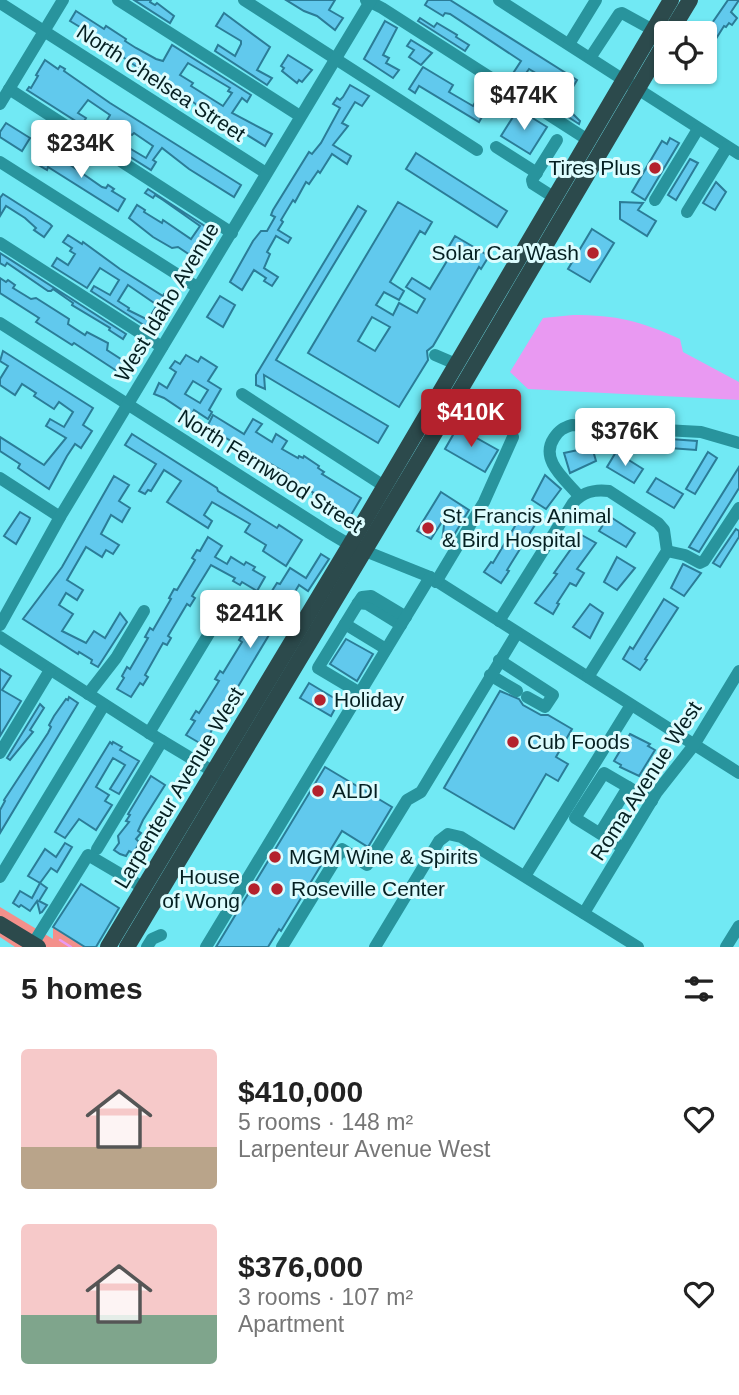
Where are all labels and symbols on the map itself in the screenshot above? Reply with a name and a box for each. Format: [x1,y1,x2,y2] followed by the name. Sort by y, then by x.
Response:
[73,20,250,146] street label: North Chelsea Street
[475,72,573,132] pin: $474K
[32,120,130,180] pin: $234K
[548,156,641,179] place label: Tires Plus
[647,160,663,176] marker: Tires Plus
[110,218,223,385] street label: West Idaho Avenue
[432,241,579,264] place label: Solar Car Wash
[585,245,601,261] marker: Solar Car Wash
[422,390,520,449] pin: $410K
[174,405,367,537] street label: North Fernwood Street
[576,408,674,468] pin: $376K
[442,504,611,551] place label: St. Francis Animal & Bird Hospital
[420,520,436,536] marker: St. Francis Animal & Bird Hospital
[201,590,299,650] pin: $241K
[109,683,248,892] street label: Larpenteur Avenue West
[334,688,405,711] place label: Holiday
[312,692,328,708] marker: Holiday
[586,697,706,864] street label: Roma Avenue West
[527,730,630,753] place label: Cub Foods
[505,734,521,750] marker: Cub Foods
[332,779,379,802] place label: ALDI
[310,783,326,799] marker: ALDI
[289,845,478,868] place label: MGM Wine & Spirits
[267,849,283,865] marker: MGM Wine & Spirits
[162,865,240,912] place label: House of Wong
[291,877,445,900] place label: Roseville Center
[246,881,262,897] marker: House of Wong
[269,881,285,897] marker: Roseville Center

